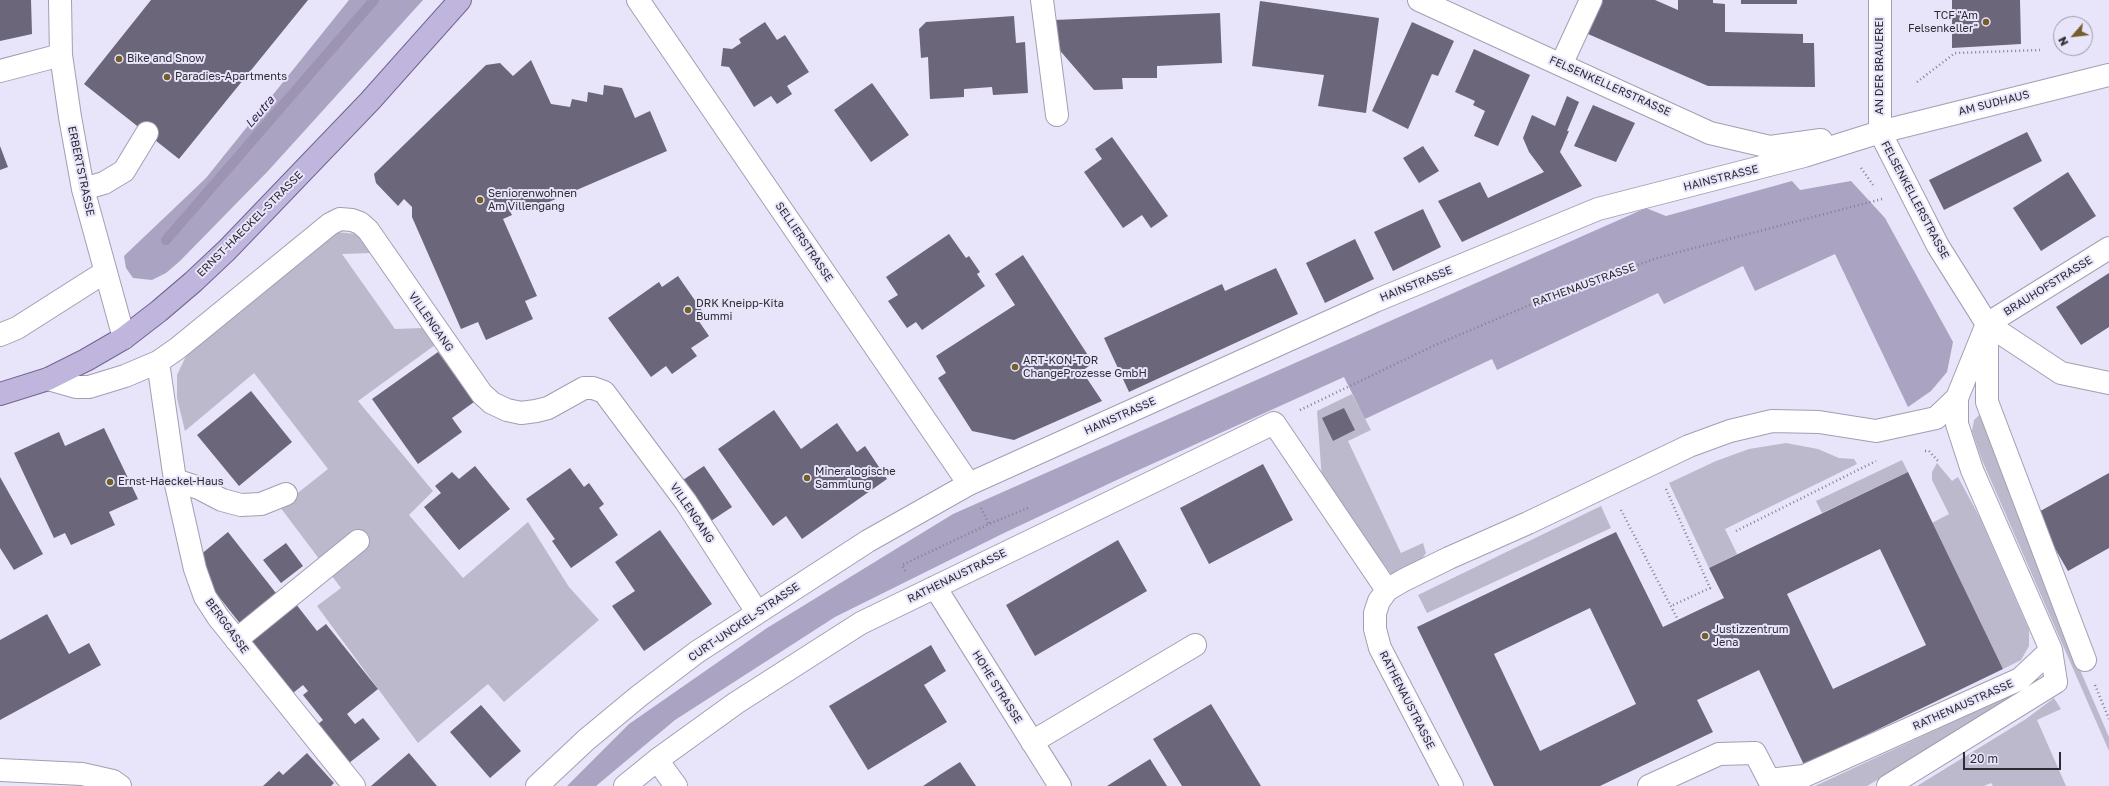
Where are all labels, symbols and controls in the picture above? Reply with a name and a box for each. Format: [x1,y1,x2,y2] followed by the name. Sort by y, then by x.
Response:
[1908,9,1978,35] place label: TCF "Am Felsenkeller"
[2053,16,2093,56] north arrow
[1873,17,1887,115] street label: AN DER BRAUEREI
[1981,17,1991,27] marker: TCF "Am Felsenkeller"
[2055,35,2071,48] text: N
[127,52,204,66] place label: Bike and Snow
[1547,53,1673,119] street label: FELSENKELLERSTRASSE
[114,54,124,64] marker: Bike and Snow
[175,70,287,84] place label: Paradies-Apartments
[162,72,172,82] marker: Paradies-Apartments
[1957,88,2031,118] street label: AM SUDHAUS
[242,93,278,131] water label: Leutra
[65,125,97,217] street label: ERBERTSTRASSE
[1878,139,1952,261] street label: FELSENKELLERSTRASSE
[1682,162,1760,194] street label: HAINSTRASSE
[194,168,306,280] street label: ERNST-HAECKEL-STRASSE
[488,187,577,213] place label: Seniorenwohnen Am Villengang
[475,195,485,205] marker: Seniorenwohnen Am Villengang
[772,200,836,284] street label: SELLIERSTRASSE
[2001,253,2095,319] street label: BRAUHOFSTRASSE
[1531,260,1637,310] street label: RATHENAUSTRASSE
[1378,263,1454,305] street label: HAINSTRASSE
[406,290,456,354] street label: VILLENGANG
[696,297,784,323] place label: DRK Kneipp-Kita Bummi
[683,305,693,315] marker: DRK Kneipp-Kita Bummi
[1023,354,1147,380] place label: ART-KON-TOR ChangeProzesse GmbH
[1010,362,1020,372] marker: ART-KON-TOR ChangeProzesse GmbH
[1082,394,1158,438] street label: HAINSTRASSE
[815,465,896,491] place label: Mineralogische Sammlung
[802,473,812,483] marker: Mineralogische Sammlung
[118,475,224,489] place label: Ernst-Haeckel-Haus
[105,477,115,487] marker: Ernst-Haeckel-Haus
[667,481,717,545] street label: VILLENGANG
[905,546,1009,606] street label: RATHENAUSTRASSE
[686,580,802,664] street label: CURT-UNCKEL-STRASSE
[203,596,251,656] street label: BERGGASSE
[1713,623,1788,649] place label: Justizzentrum Jena
[1700,631,1710,641] marker: Justizzentrum Jena
[969,648,1025,726] street label: HOHE STRASSE
[1376,649,1438,751] street label: RATHENAUSTRASSE
[1911,677,2015,733] street label: RATHENAUSTRASSE
[1965,744,2063,770] scale bar
[1970,751,1998,766] text: 20 m

